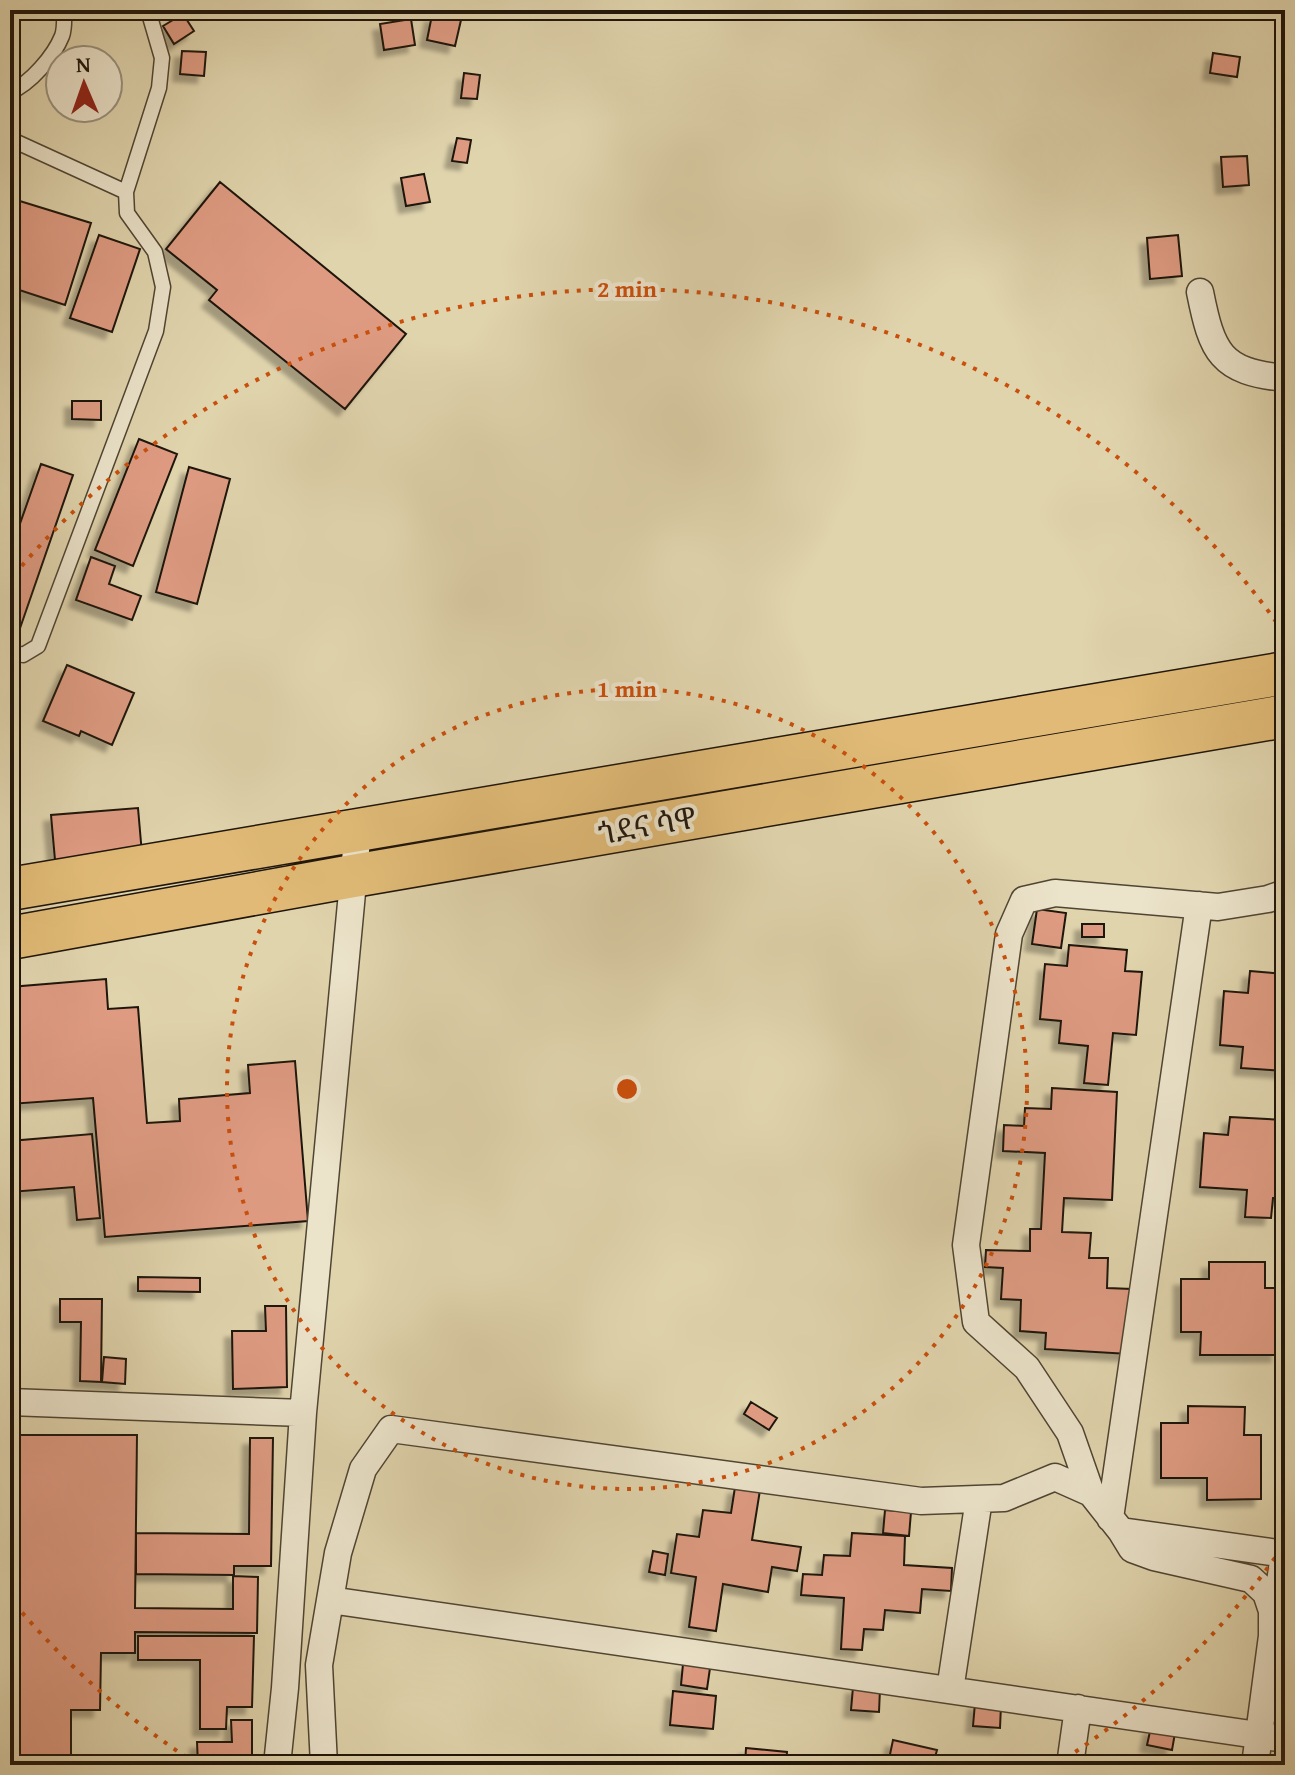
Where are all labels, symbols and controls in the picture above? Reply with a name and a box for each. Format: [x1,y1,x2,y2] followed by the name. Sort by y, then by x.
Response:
[44,44,124,124] north arrow
[75,48,91,80] text: N
[597,271,657,306] text: 2 min
[597,671,657,706] text: 1 min
[594,795,699,855] street label: ጎደና ሳዋ
[613,1075,641,1103] centre of rings

